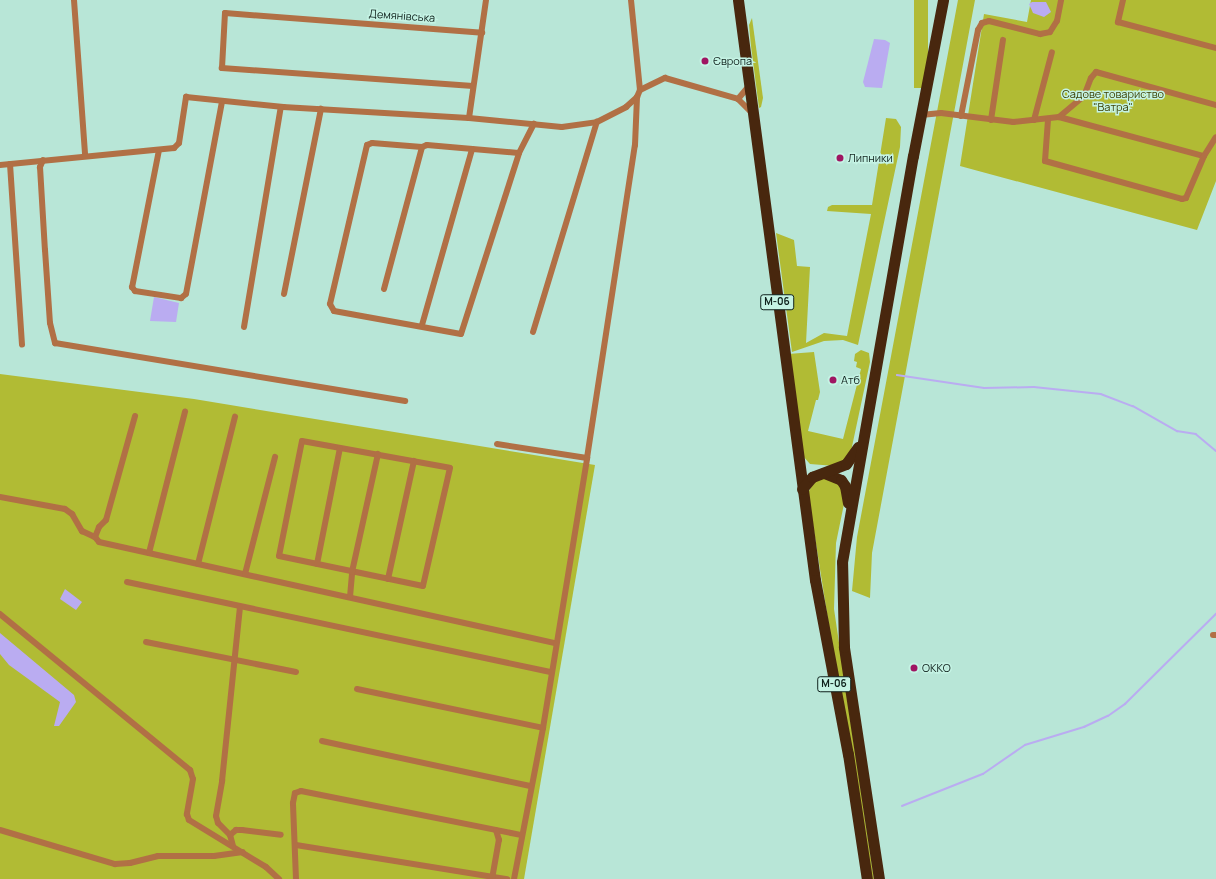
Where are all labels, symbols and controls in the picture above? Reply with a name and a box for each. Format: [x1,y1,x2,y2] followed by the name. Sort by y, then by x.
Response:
[368,7,436,25] street label: Демянівська
[713,54,752,68] place label: Європа
[700,56,710,66] marker: Європа
[1062,88,1164,114] park label: Садове товариство "Ватра"
[848,151,893,165] place label: Липники
[835,153,845,163] marker: Липники
[760,294,794,310] road number: М-06
[841,373,860,387] place label: Атб
[828,375,838,385] marker: Атб
[922,661,951,675] place label: OKKO
[909,663,919,673] marker: OKKO
[817,676,851,692] road number: М-06

